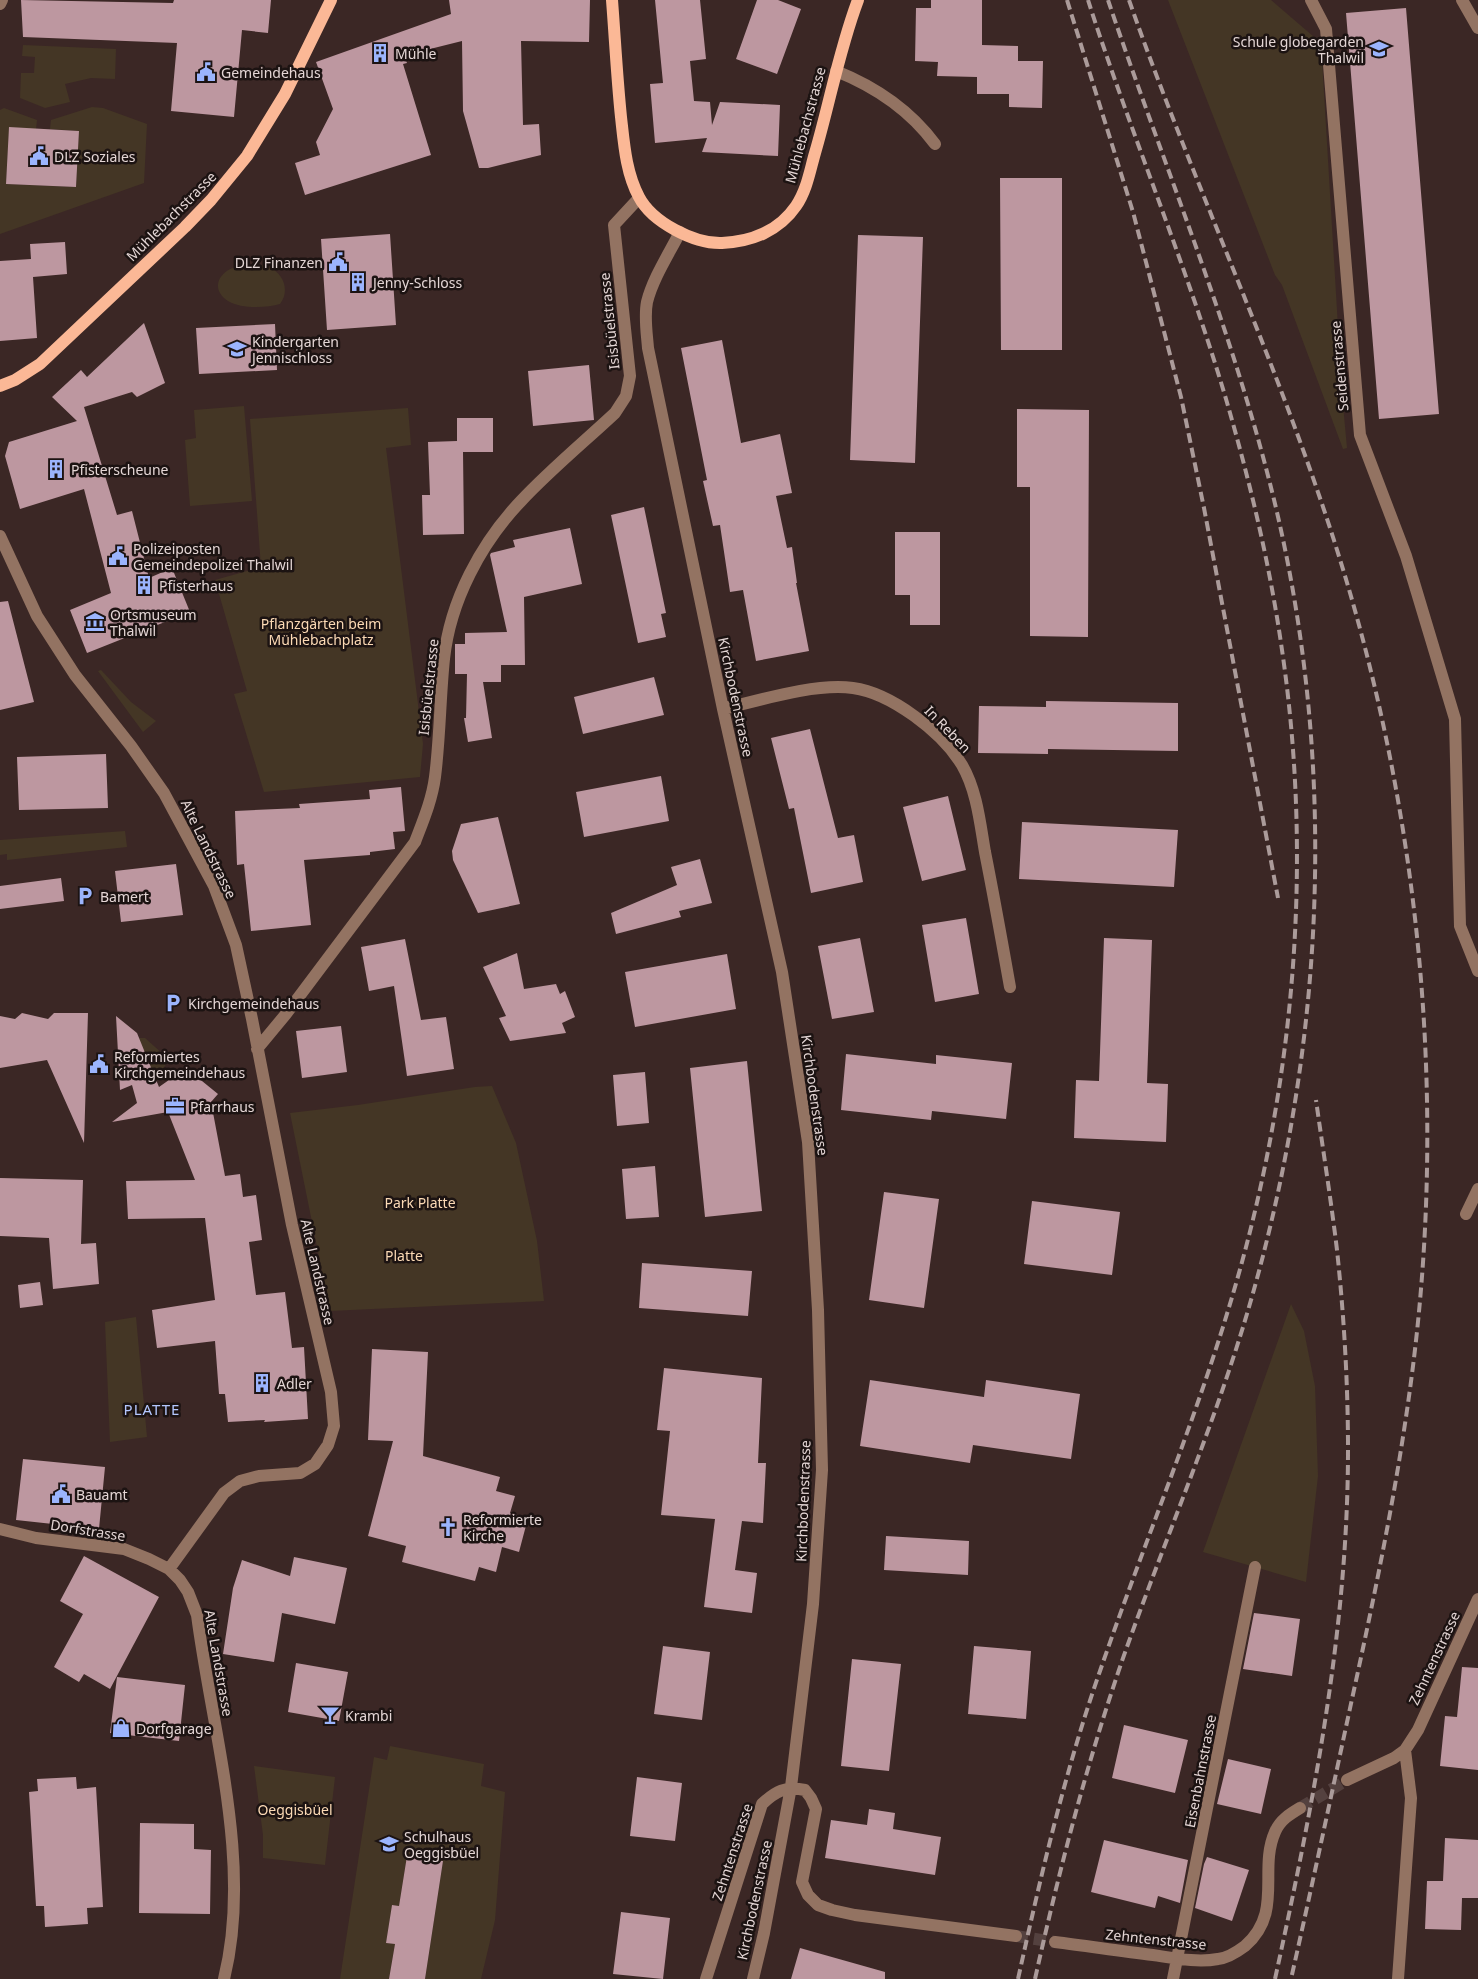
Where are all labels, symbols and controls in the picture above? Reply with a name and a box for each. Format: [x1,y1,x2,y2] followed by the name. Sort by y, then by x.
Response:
[1233,32,1364,67] place label: Schule globegarden Thalwil
[1368,38,1390,60] school or university icon: Schule globegarden Thalwil
[369,42,391,64] building icon: Mühle
[395,44,437,63] place label: Mühle
[195,61,217,83] public building icon: Gemeindehaus
[221,63,321,82] place label: Gemeindehaus
[780,65,830,185] street label: Mühlebachstrasse
[28,145,50,167] public building icon: DLZ Soziales
[54,147,136,166] place label: DLZ Soziales
[122,167,220,265] street label: Mühlebachstrasse
[327,251,349,273] public building icon: DLZ Finanzen
[235,253,323,272] place label: DLZ Finanzen
[347,271,369,293] building icon: Jenny-Schloss
[594,272,624,370] street label: Isisbüelstrasse
[371,273,463,292] place label: Jenny-Schloss
[1326,320,1352,412] street label: Seidenstrasse
[250,332,339,367] place label: Kindergarten Jennischloss
[226,338,248,360] school or university icon: Kindergarten Jennischloss
[45,458,67,480] building icon: Pfisterscheune
[71,460,169,479] place label: Pfisterscheune
[133,539,293,574] place label: Polizeiposten Gemeindepolizei Thalwil
[107,545,129,567] public building icon: Polizeiposten Gemeindepolizei Thalwil
[133,574,155,596] building icon: Pfisterhaus
[159,576,233,595] place label: Pfisterhaus
[110,605,197,640] place label: Ortsmuseum Thalwil
[84,611,106,633] museum icon: Ortsmuseum Thalwil
[261,614,381,649] park label: Pflanzgärten beim Mühlebachplatz
[714,635,758,759] street label: Kirchbodenstrasse
[413,638,443,736] street label: Isisbüelstrasse
[921,701,975,757] street label: In Reben
[177,796,241,902] street label: Alte Landstrasse
[74,885,96,907] parking icon: Bamert
[100,887,149,906] place label: Bamert
[162,992,184,1014] parking icon: Kirchgemeindehaus
[188,994,320,1013] place label: Kirchgemeindehaus
[797,1033,833,1157] street label: Kirchbodenstrasse
[114,1047,246,1082] place label: Reformiertes Kirchgemeindehaus
[88,1053,110,1075] public building icon: Reformiertes Kirchgemeindehaus
[164,1095,186,1117] office icon: Pfarrhaus
[190,1097,255,1116] place label: Pfarrhaus
[384,1193,456,1212] park label: Park Platte
[297,1217,339,1327] street label: Alte Landstrasse
[385,1246,423,1265] park label: Platte
[251,1372,273,1394] building icon: Adler
[277,1374,312,1393] place label: Adler
[124,1399,180,1419] district label: PLATTE
[791,1440,815,1562] street label: Kirchbodenstrasse
[50,1483,72,1505] public building icon: Bauamt
[76,1485,128,1504] place label: Bauamt
[463,1510,542,1545] place label: Reformierte Kirche
[49,1515,127,1545] street label: Dorfstrasse
[437,1516,459,1538] church icon: Reformierte Kirche
[200,1608,238,1718] street label: Alte Landstrasse
[1404,1608,1464,1708] street label: Zehntenstrasse
[319,1704,341,1726] bar icon: Krambi
[345,1706,392,1725] place label: Krambi
[1180,1713,1220,1829] street label: Eisenbahnstrasse
[110,1717,132,1739] shop icon: Dorfgarage
[136,1719,212,1738] place label: Dorfgarage
[257,1800,333,1819] park label: Oeggisbüel
[707,1801,757,1903] street label: Zehntenstrasse
[404,1827,479,1862] place label: Schulhaus Oeggisbüel
[378,1833,400,1855] school or university icon: Schulhaus Oeggisbüel
[732,1838,776,1962] street label: Kirchbodenstrasse
[1105,1924,1207,1954] street label: Zehntenstrasse

